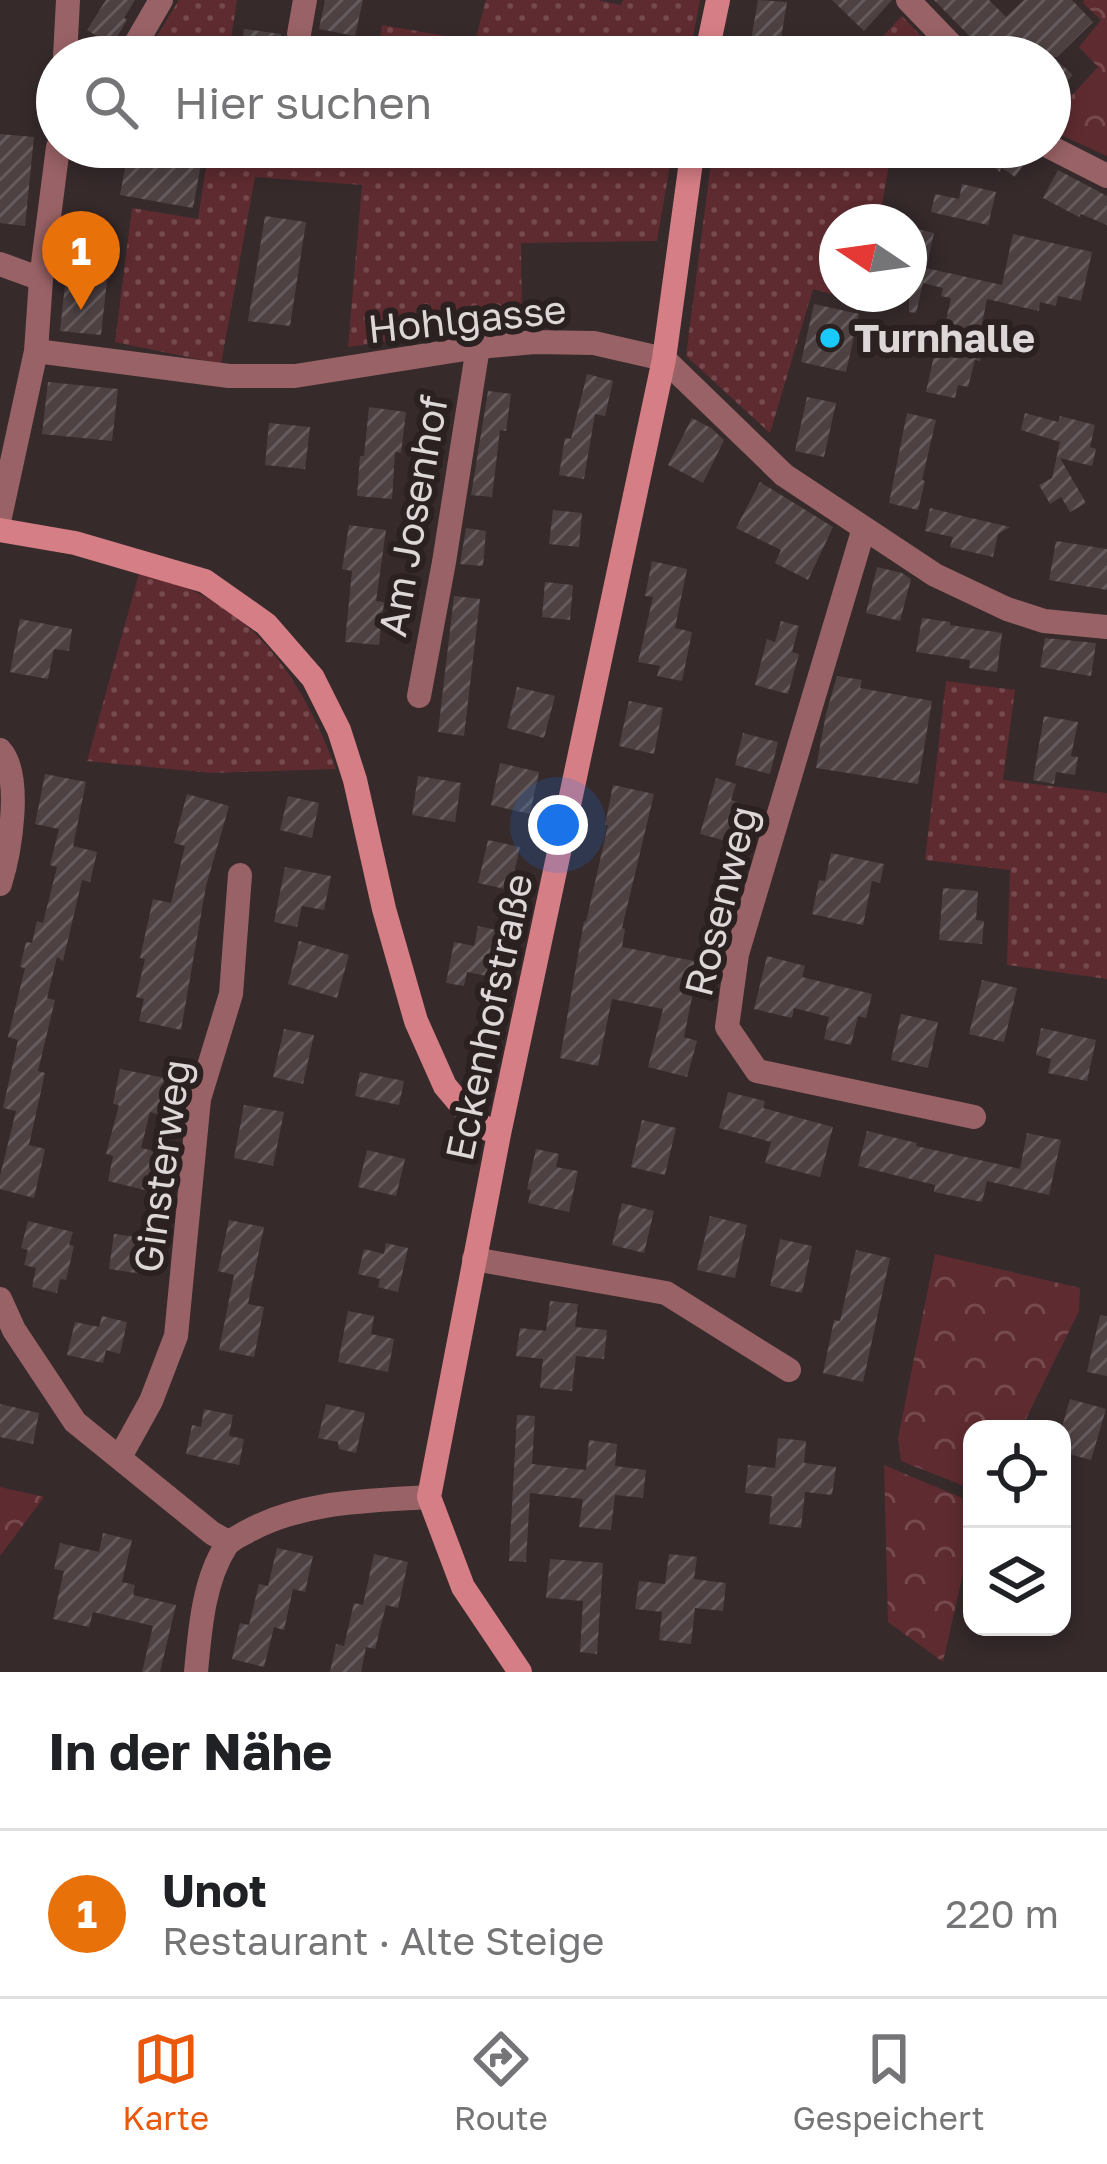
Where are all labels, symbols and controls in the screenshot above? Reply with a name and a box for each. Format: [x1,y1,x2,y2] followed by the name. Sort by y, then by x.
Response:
[36,36,1071,168] search box
[78,69,144,135] icon: search
[174,75,432,129] text: Hier suchen
[819,204,927,312] north arrow
[42,211,120,310] pin: 1
[365,285,568,352] street label: Hohlgasse
[854,314,1035,361] place label: Turnhalle
[817,325,843,351] marker: Turnhalle
[368,392,457,640] street label: Am Josenhof
[528,795,588,855] your location
[674,801,767,1001] street label: Rosenweg
[435,869,542,1165] street label: Eckenhofstraße
[123,1056,200,1275] street label: Ginsterweg
[963,1420,1071,1636] map controls
[963,1420,1071,1528] button: locate
[963,1528,1071,1636] button: layers
[48,1720,332,1781] text: In der Nähe
[162,1863,267,1917] text: Unot
[77,1890,97,1937] text: 1
[945,1890,1059,1937] text: 220 m
[162,1917,604,1964] text: Restaurant · Alte Steige
[122,2026,209,2137] tab: Karte
[454,2026,548,2137] tab: Route
[792,2026,985,2137] tab: Gespeichert

